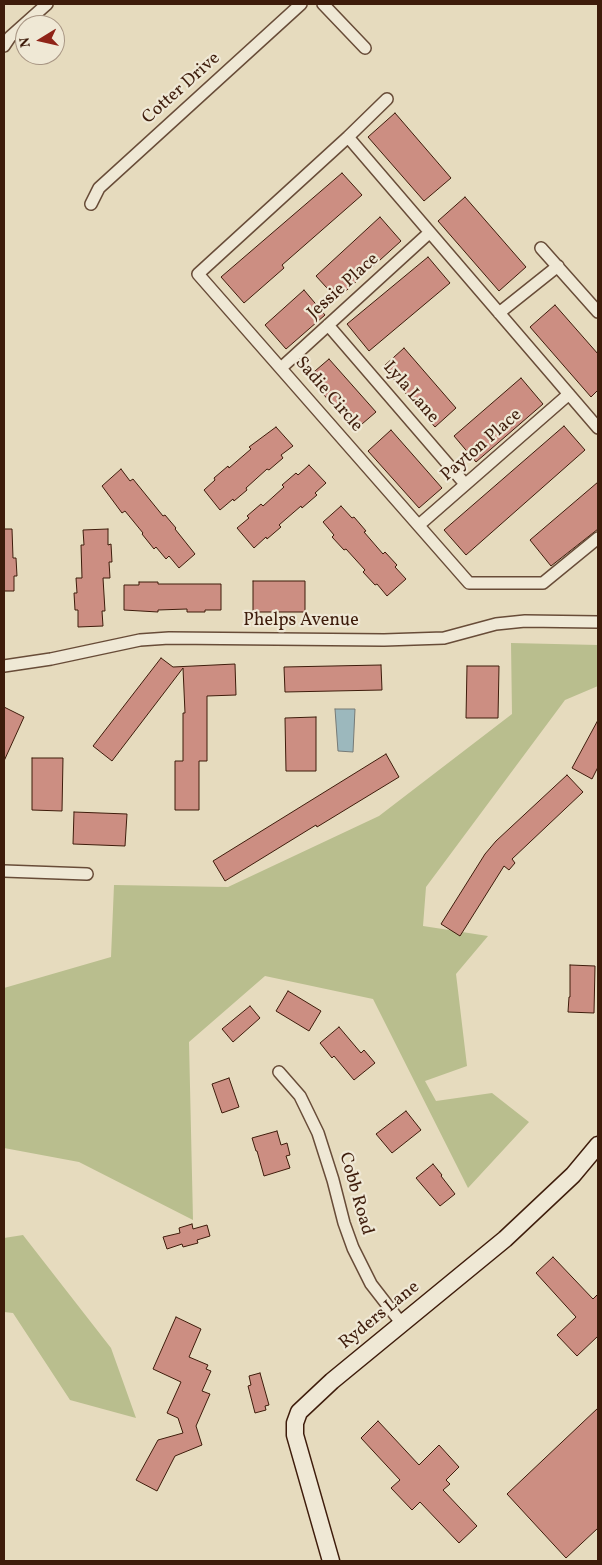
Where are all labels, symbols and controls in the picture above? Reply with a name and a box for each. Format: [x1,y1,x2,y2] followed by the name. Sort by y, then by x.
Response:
[15,15,65,65] north arrow
[16,36,36,49] text: N
[139,48,225,130] street label: Cotter Drive
[304,249,384,325] street label: Jessie Place
[289,353,367,437] street label: Sadie Circle
[377,358,443,428] street label: Lyla Lane
[437,405,527,487] street label: Payton Place
[243,611,359,633] street label: Phelps Avenue
[333,1150,377,1238] street label: Cobb Road
[336,1277,424,1355] street label: Ryders Lane

